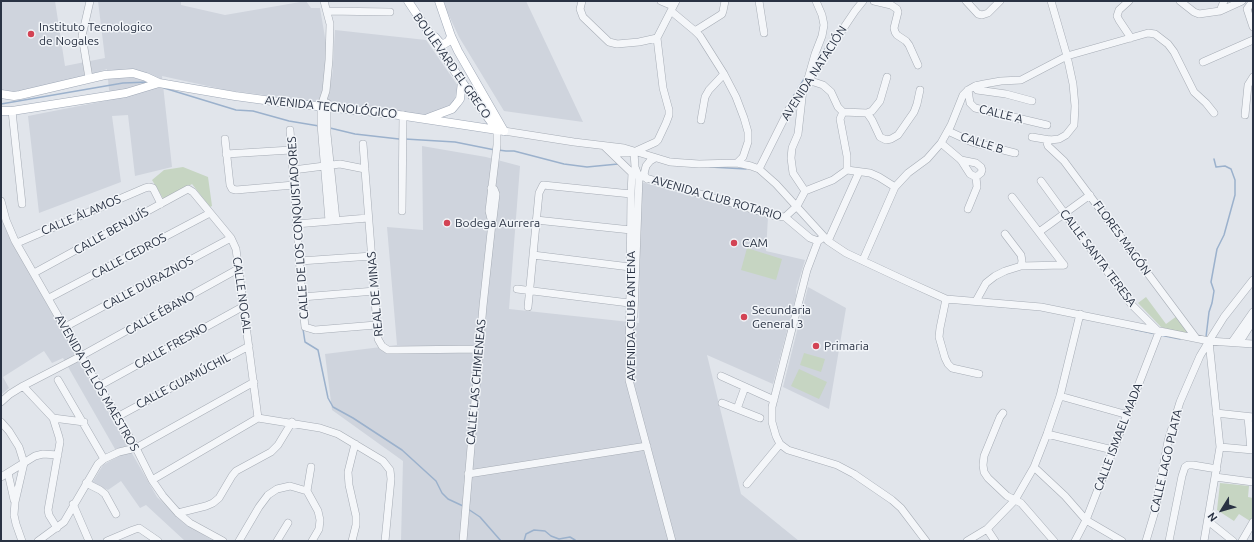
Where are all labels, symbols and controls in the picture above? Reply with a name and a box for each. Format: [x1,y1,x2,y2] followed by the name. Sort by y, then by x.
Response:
[410,10,494,122] street label: BOULEVARD EL GRECO
[39,20,153,48] place label: Instituto Tecnologico de Nogales
[778,23,850,123] street label: AVENIDA NATACIÓN
[26,29,36,39] marker: Instituto Tecnologico de Nogales
[264,93,398,121] street label: AVENIDA TECNOLÓGICO
[977,102,1025,126] street label: CALLE A
[958,129,1006,157] street label: CALLE B
[284,136,312,320] street label: CALLE DE LOS CONQUISTADORES
[650,173,784,223] street label: AVENIDA CLUB ROTARIO
[39,192,123,238] street label: CALLE ÁLAMOS
[1090,198,1154,278] street label: FLORES MAGÓN
[71,204,151,258] street label: CALLE BENJUÍS
[1057,207,1139,309] street label: CALLE SANTA TERESA
[455,216,540,230] place label: Bodega Aurrera
[442,218,452,228] marker: Bodega Aurrera
[89,230,169,282] street label: CALLE CEDROS
[742,236,768,250] place label: CAM
[729,238,739,248] marker: CAM
[364,251,386,337] street label: REAL DE MINAS
[624,251,638,381] street label: AVENIDA CLUB ANTENA
[100,253,196,313] street label: CALLE DURAZNOS
[230,256,254,334] street label: CALLE NOGAL
[123,288,197,338] street label: CALLE ÉBANO
[752,303,811,331] place label: Secundaria General 3
[52,312,142,454] street label: AVENIDA DE LOS MAESTROS
[739,312,749,322] marker: Secundaria General 3
[463,318,489,446] street label: CALLE LAS CHIMENEAS
[132,320,210,372] street label: CALLE FRESNO
[824,339,869,353] place label: Primaria
[811,341,821,351] marker: Primaria
[133,350,233,412] street label: CALLE GUAMÚCHIL
[1091,381,1145,493] street label: CALLE ISMAEL MADA
[1147,408,1185,514] street label: CALLE LAGO PLATA
[1202,490,1242,530] north arrow
[1205,510,1220,524] text: N

